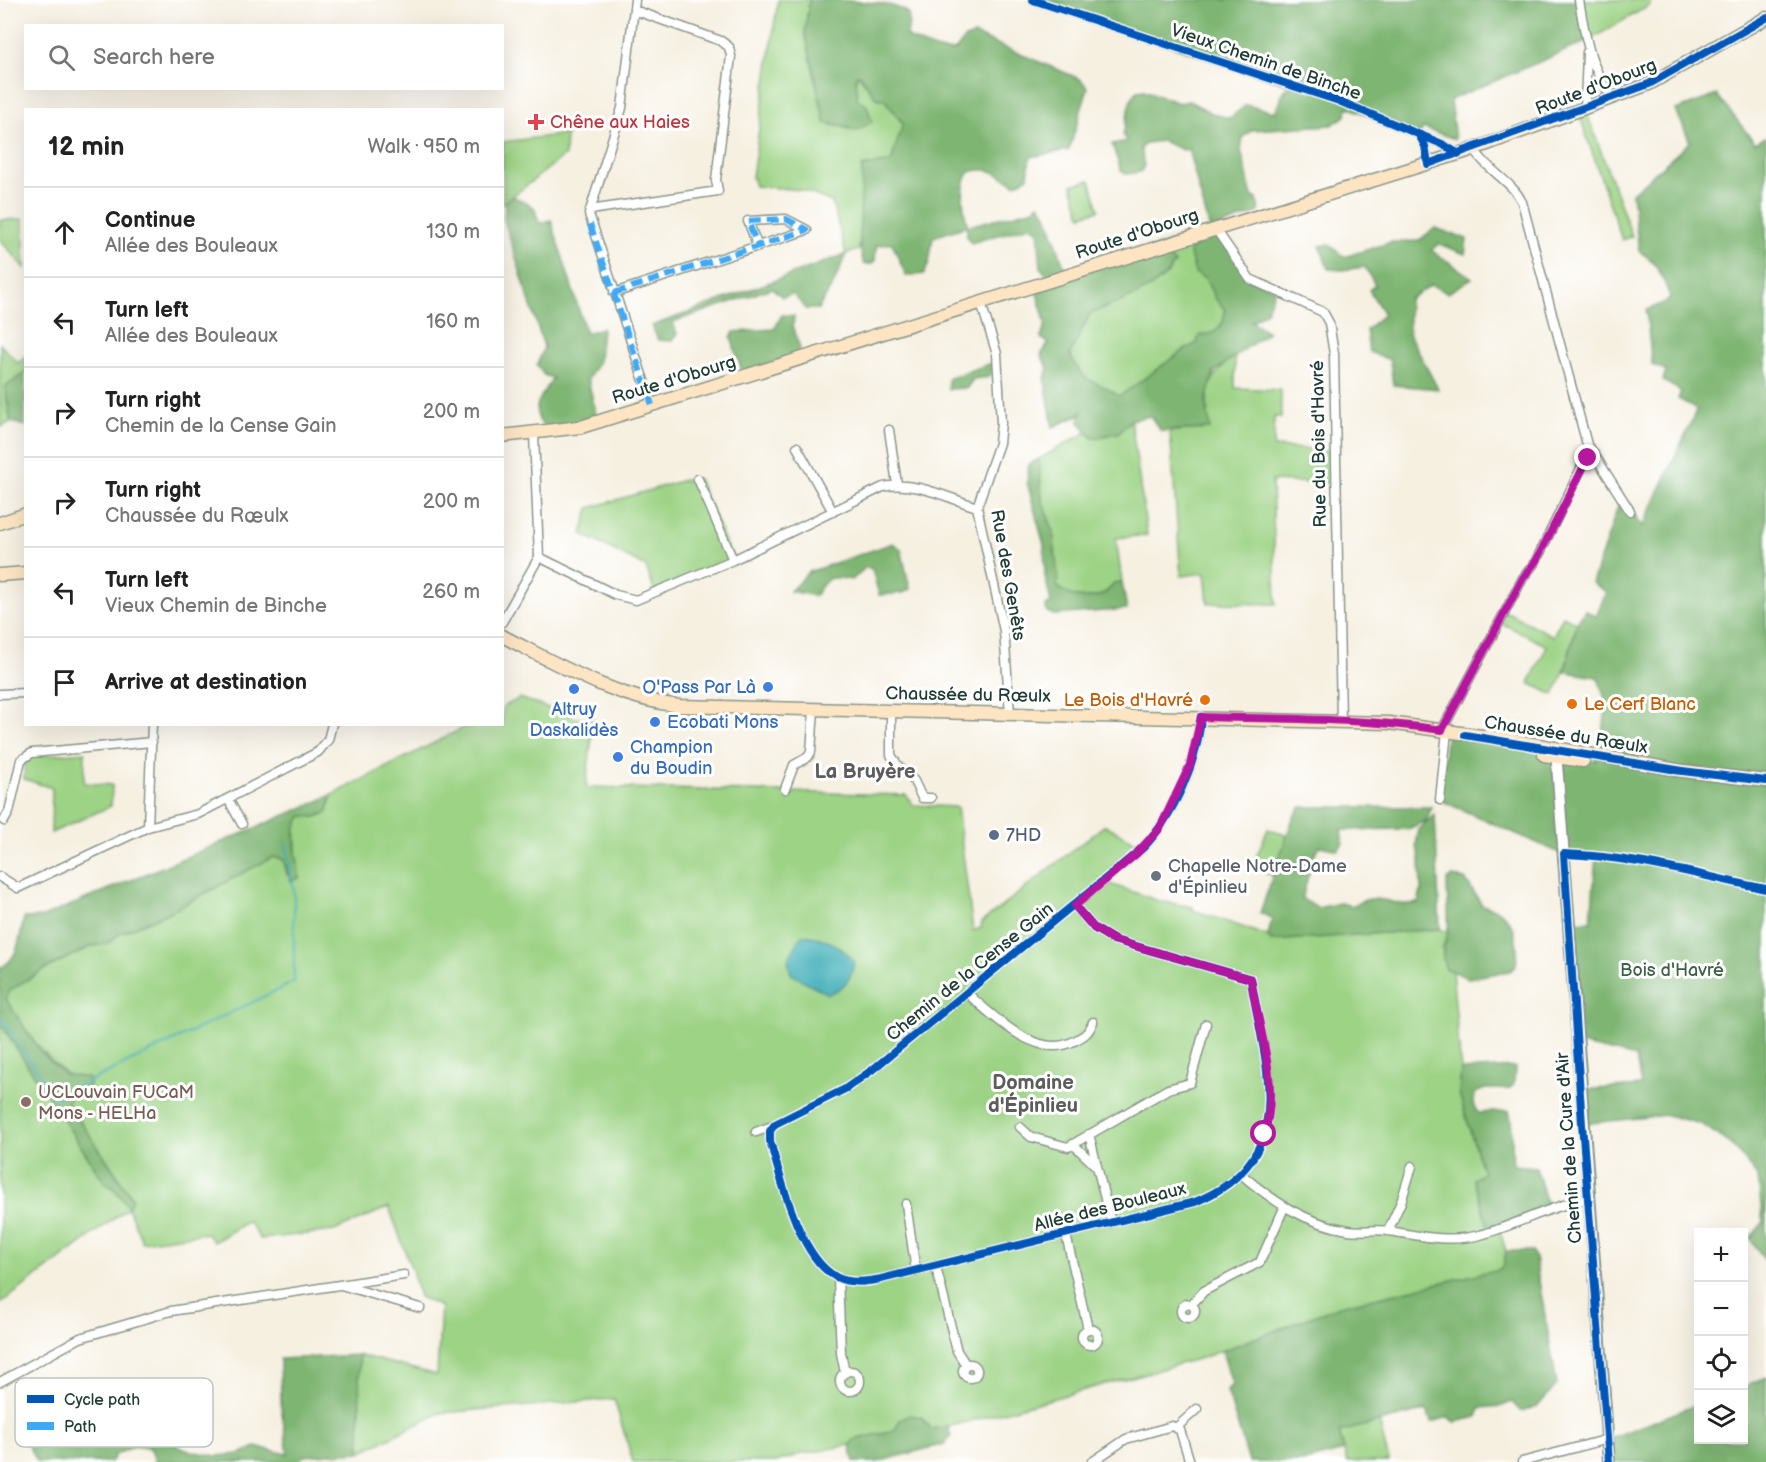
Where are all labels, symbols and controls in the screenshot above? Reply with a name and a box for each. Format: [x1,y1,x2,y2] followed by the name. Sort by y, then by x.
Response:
[1168,20,1364,105] street label: Vieux Chemin de Binche
[24,24,504,90] search box
[45,41,78,74] icon: search
[93,44,215,71] text: Search here
[1532,54,1660,120] street label: Route d'Obourg
[550,112,690,133] place label: Chêne aux Haies
[527,113,545,131] marker: Chêne aux Haies
[48,132,125,163] text: 12 min
[368,135,480,159] text: Walk · 950 m
[1073,204,1201,264] street label: Route d'Obourg
[105,207,195,234] text: Continue
[48,216,81,249] icon: ahead
[426,220,480,244] text: 130 m
[105,234,278,258] text: Allée des Bouleaux
[105,297,189,324] text: Turn left
[48,306,81,339] icon: left
[426,310,480,334] text: 160 m
[105,324,278,348] text: Allée des Bouleaux
[610,351,738,409] street label: Route d'Obourg
[1307,360,1331,528] street label: Rue du Bois d'Havré
[105,387,201,414] text: Turn right
[48,396,81,429] icon: right
[423,400,480,424] text: 200 m
[105,414,337,438] text: Chemin de la Cense Gain
[1574,444,1600,470] route end
[105,477,201,504] text: Turn right
[48,486,81,519] icon: right
[423,490,480,514] text: 200 m
[105,504,289,528] text: Chaussée du Rœulx
[986,508,1030,642] street label: Rue des Genêts
[105,567,189,594] text: Turn left
[48,576,81,609] icon: left
[422,580,480,604] text: 260 m
[105,594,327,618] text: Vieux Chemin de Binche
[48,666,81,699] icon: arrive
[105,669,307,696] text: Arrive at destination
[643,677,756,698] place label: O'Pass Par Là
[761,680,775,694] marker: O'Pass Par Là
[567,682,581,696] marker: Altruy Daskalidès
[885,683,1051,707] street label: Chaussée du Rœulx
[1064,690,1193,711] place label: Le Bois d'Havré
[1198,693,1212,707] marker: Le Bois d'Havré
[1584,694,1696,715] place label: Le Cerf Blanc
[1565,697,1579,711] marker: Le Cerf Blanc
[530,699,619,741] place label: Altruy Daskalidès
[667,712,778,733] place label: Ecobati Mons
[1483,712,1650,758] street label: Chaussée du Rœulx
[648,715,662,729] marker: Ecobati Mons
[630,737,713,779] place label: Champion du Boudin
[611,750,625,764] marker: Champion du Boudin
[814,760,916,784] district label: La Bruyère
[1006,825,1041,846] place label: 7HD
[987,828,1001,842] marker: 7HD
[1168,856,1347,898] place label: Chapelle Notre-Dame d'Épinlieu
[1149,869,1163,883] marker: Chapelle Notre-Dame d'Épinlieu
[882,898,1058,1046] street label: Chemin de la Cense Gain
[1620,960,1724,981] park label: Bois d'Havré
[1552,1051,1586,1244] street label: Chemin de la Cure d'Air
[988,1071,1078,1118] district label: Domaine d'Épinlieu
[38,1082,194,1124] place label: UCLouvain FUCaM Mons - HELHa
[19,1095,33,1109] marker: UCLouvain FUCaM Mons - HELHa
[1250,1120,1276,1146] route start
[1032,1178,1189,1236] street label: Allée des Bouleaux
[1694,1228,1748,1444] map controls
[1694,1228,1748,1282] button: +
[1694,1282,1748,1336] button: −
[1694,1336,1748,1390] button: locate
[15,1378,213,1447] legend
[1694,1390,1748,1444] button: layers
[64,1391,140,1410] text: Cycle path
[64,1418,96,1437] text: Path

